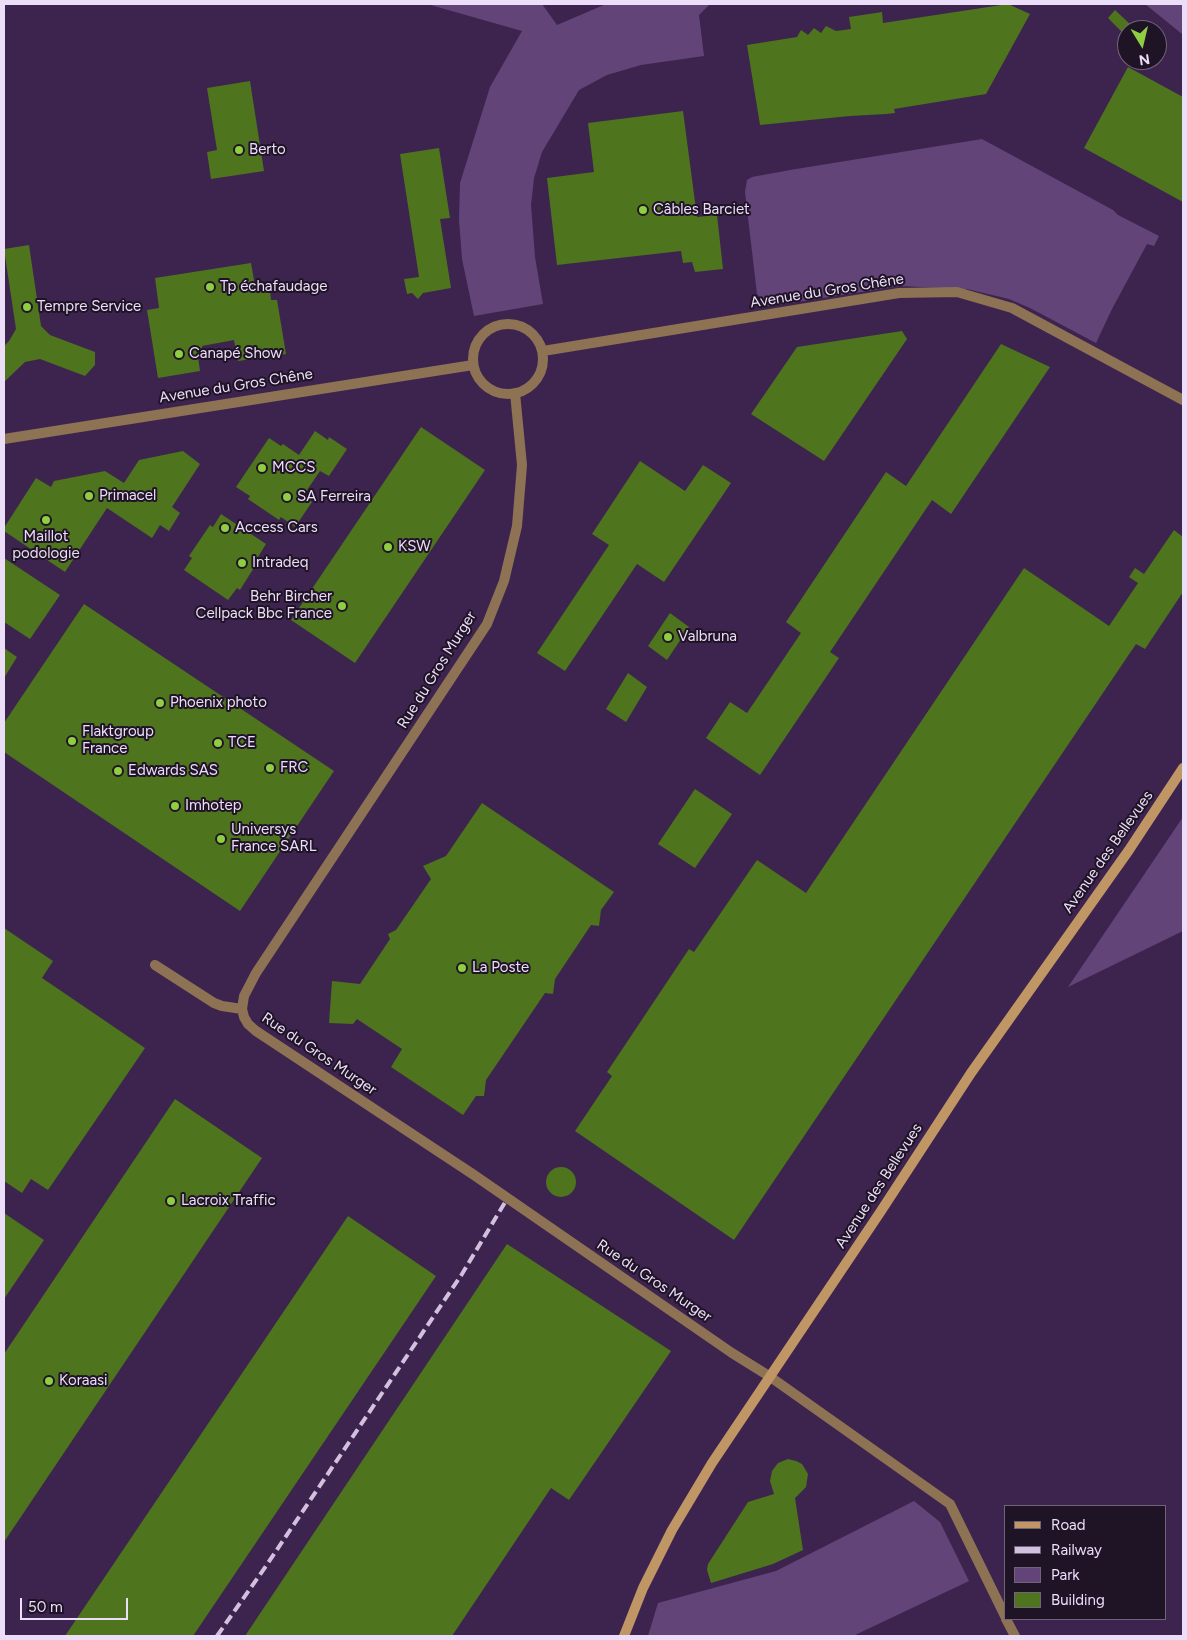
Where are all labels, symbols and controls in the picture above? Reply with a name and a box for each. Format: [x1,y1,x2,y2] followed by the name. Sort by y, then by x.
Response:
[1117,20,1167,70] north arrow
[1138,50,1151,69] text: N
[249,141,286,159] place label: Berto
[233,144,245,156] marker: Berto
[653,201,750,219] place label: Câbles Barciet
[637,204,649,216] marker: Câbles Barciet
[749,270,905,312] street label: Avenue du Gros Chêne
[220,278,327,296] place label: Tp échafaudage
[204,281,216,293] marker: Tp échafaudage
[37,298,141,316] place label: Tempre Service
[21,301,33,313] marker: Tempre Service
[189,345,282,363] place label: Canapé Show
[173,348,185,360] marker: Canapé Show
[158,365,314,407] street label: Avenue du Gros Chêne
[272,459,316,477] place label: MCCS
[256,462,268,474] marker: MCCS
[99,487,156,505] place label: Primacel
[297,488,371,506] place label: SA Ferreira
[83,490,95,502] marker: Primacel
[281,491,293,503] marker: SA Ferreira
[40,514,52,526] marker: Maillot podologie
[235,519,318,537] place label: Access Cars
[219,522,231,534] marker: Access Cars
[12,528,80,563] place label: Maillot podologie
[398,538,431,556] place label: KSW
[382,541,394,553] marker: KSW
[252,554,308,572] place label: Intradeq
[236,557,248,569] marker: Intradeq
[196,588,332,623] place label: Behr Bircher Cellpack Bbc France
[336,600,348,612] marker: Behr Bircher Cellpack Bbc France
[394,608,480,732] street label: Rue du Gros Murger
[678,628,737,646] place label: Valbruna
[662,631,674,643] marker: Valbruna
[170,694,267,712] place label: Phoenix photo
[154,697,166,709] marker: Phoenix photo
[82,723,154,758] place label: Flaktgroup France
[228,734,256,752] place label: TCE
[66,735,78,747] marker: Flaktgroup France
[212,737,224,749] marker: TCE
[280,759,308,777] place label: FRC
[128,762,218,780] place label: Edwards SAS
[264,762,276,774] marker: FRC
[112,765,124,777] marker: Edwards SAS
[1059,787,1157,917] street label: Avenue des Bellevues
[185,797,242,815] place label: Imhotep
[169,800,181,812] marker: Imhotep
[231,821,317,856] place label: Universys France SARL
[215,833,227,845] marker: Universys France SARL
[472,959,529,977] place label: La Poste
[456,962,468,974] marker: La Poste
[258,1009,380,1099] street label: Rue du Gros Murger
[832,1120,926,1252] street label: Avenue des Bellevues
[181,1192,276,1210] place label: Lacroix Traffic
[165,1195,177,1207] marker: Lacroix Traffic
[593,1236,715,1326] street label: Rue du Gros Murger
[59,1372,108,1390] place label: Koraasi
[43,1375,55,1387] marker: Koraasi
[1004,1505,1167,1620] legend
[1051,1516,1086,1534] text: Road
[1051,1541,1102,1559] text: Railway
[1051,1566,1080,1584] text: Park
[22,1588,130,1620] scale bar
[1051,1591,1105,1609] text: Building
[28,1598,63,1616] text: 50 m

